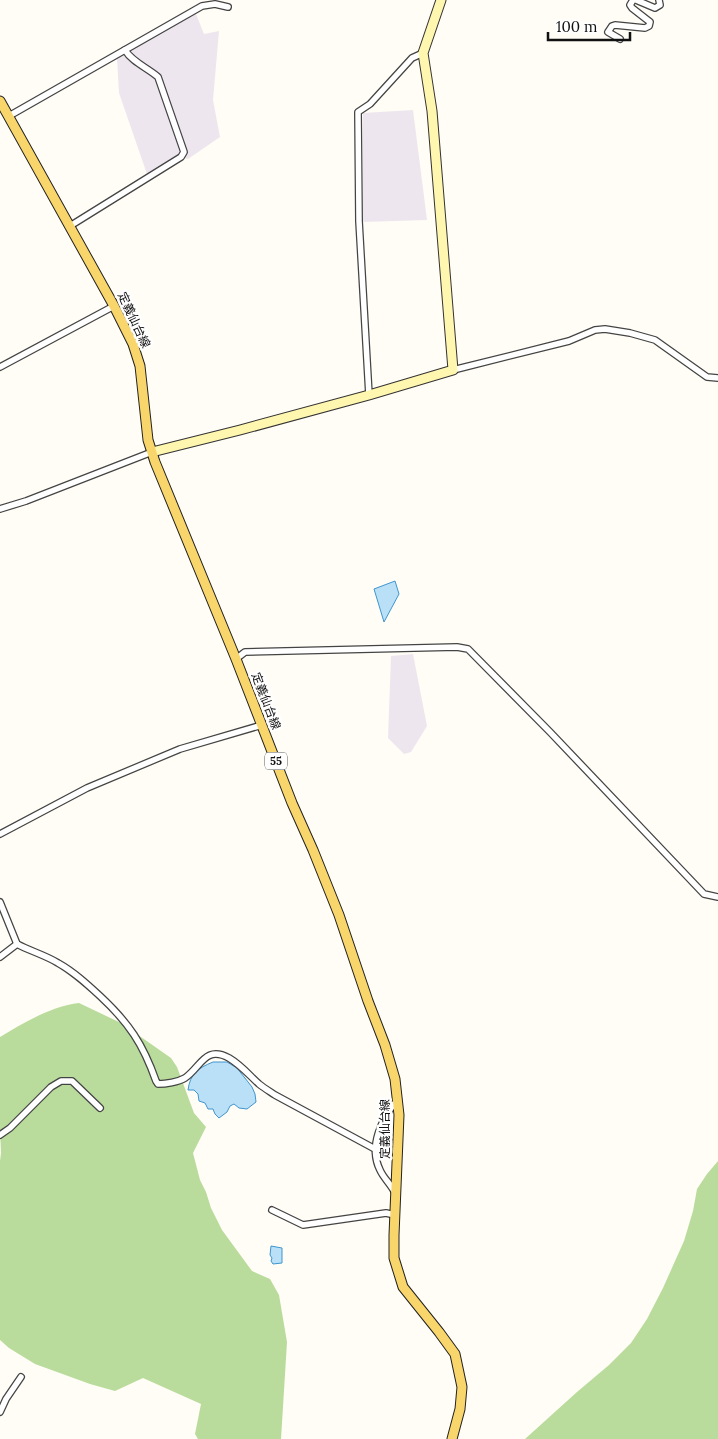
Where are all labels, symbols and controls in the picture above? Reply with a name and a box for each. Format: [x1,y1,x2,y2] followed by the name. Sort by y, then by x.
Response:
[548,10,630,42] scale bar
[556,17,597,36] text: 100 m
[115,289,154,350] street label: 定義仙台線
[249,670,284,732] street label: 定義仙台線
[265,752,287,769] road number: 55
[377,1099,392,1159] street label: 定義仙台線

